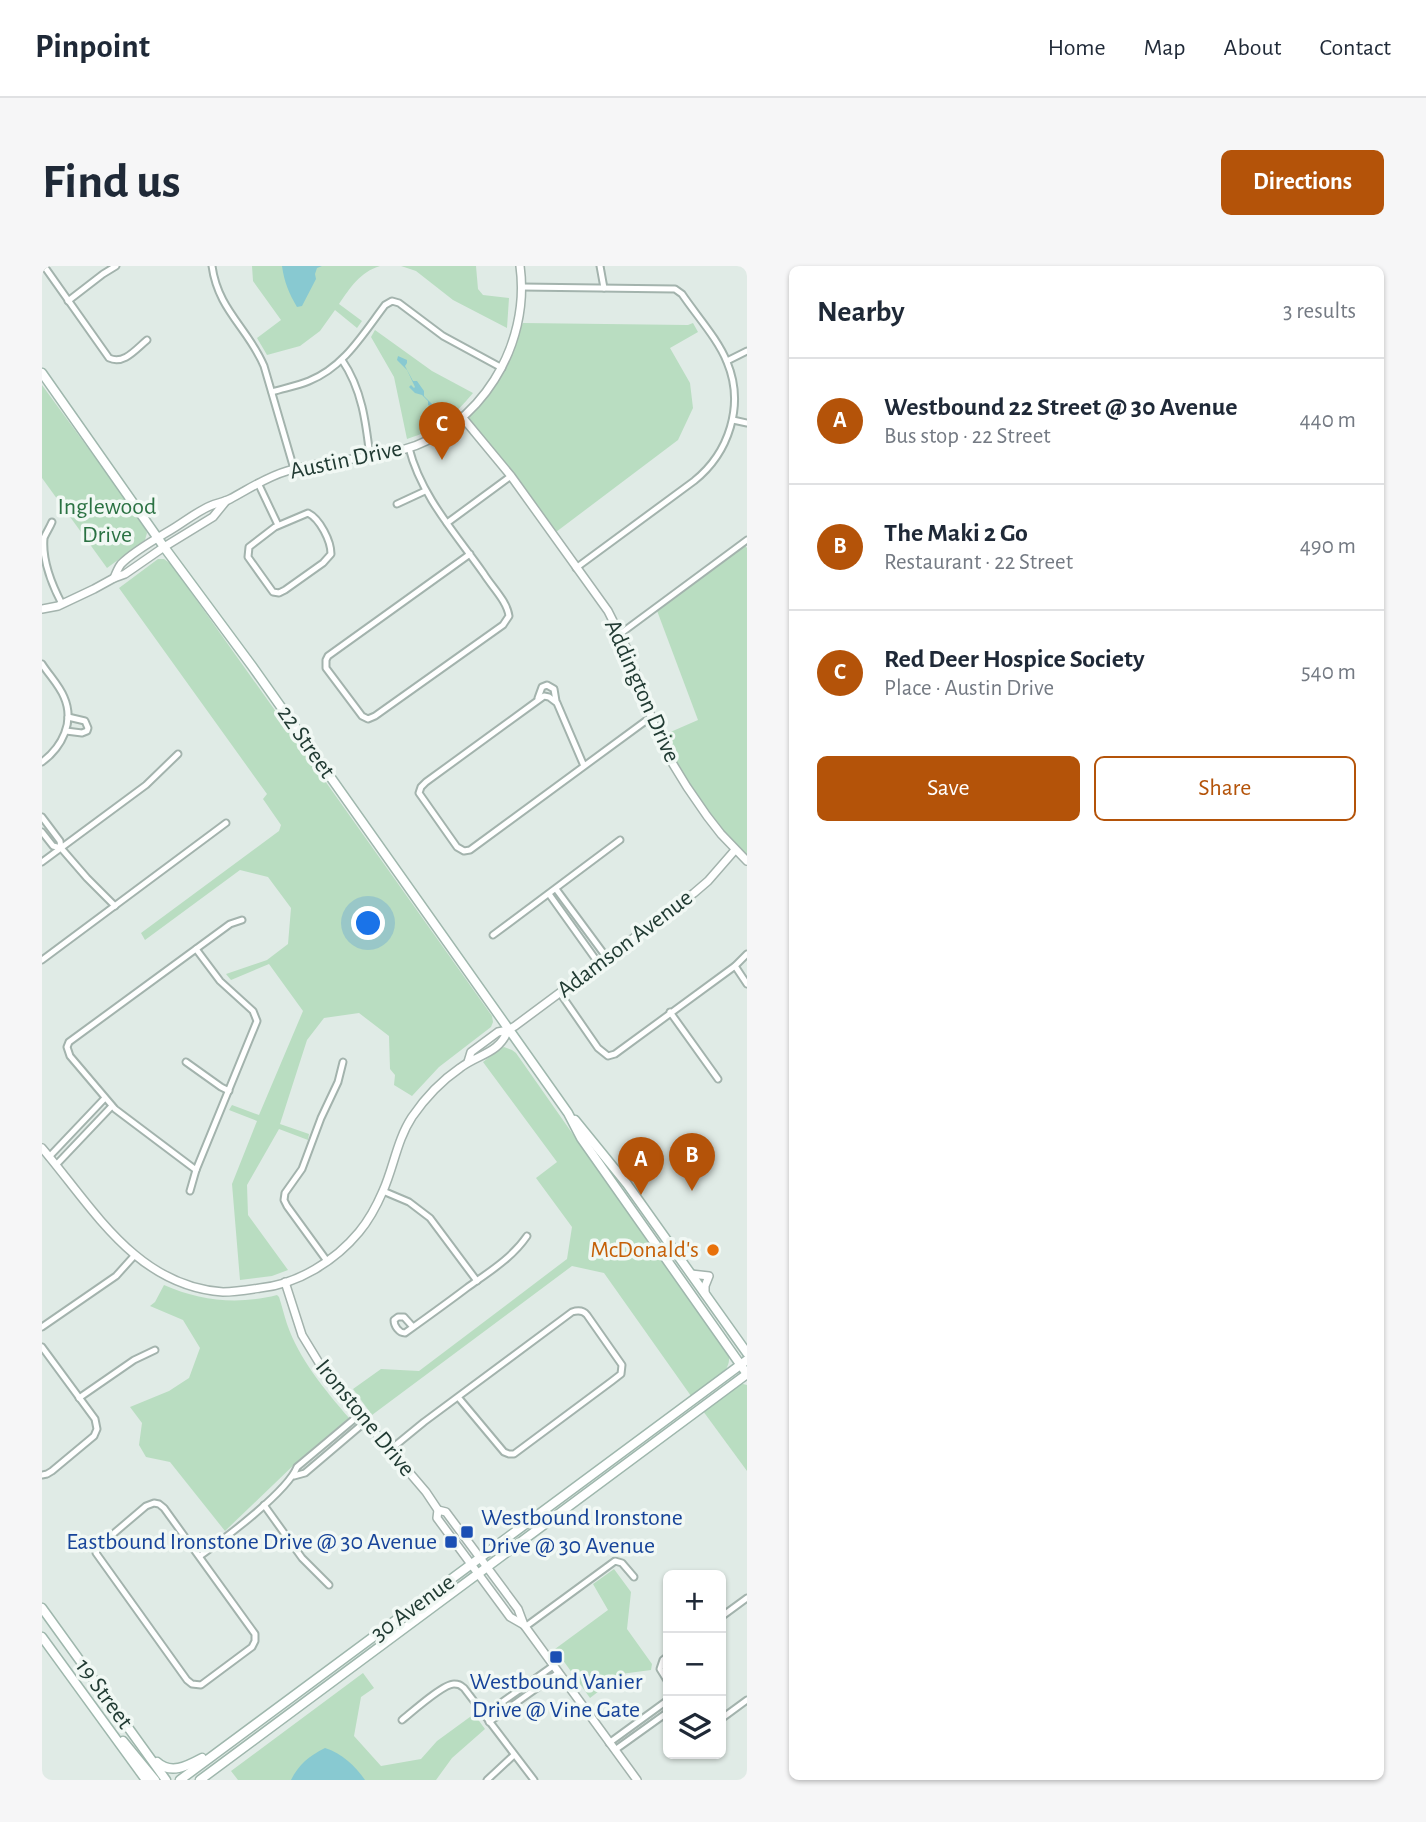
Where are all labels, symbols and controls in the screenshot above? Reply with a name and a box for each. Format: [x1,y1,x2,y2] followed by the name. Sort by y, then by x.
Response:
[35,31,150,64] text: Pinpoint
[1048,36,1106,60] text: Home
[1144,36,1186,60] text: Map
[1224,36,1281,60] text: About
[1319,36,1391,60] text: Contact
[1221,150,1384,215] button: Directions
[42,158,181,207] text: Find us
[817,297,905,327] text: Nearby
[1283,300,1356,323] text: 3 results
[884,394,1238,420] text: Westbound 22 Street @ 30 Avenue
[419,402,465,460] pin: C
[833,409,847,432] text: A
[1300,409,1356,432] text: 440 m
[884,425,1051,448] text: Bus stop · 22 Street
[288,436,404,484] street label: Austin Drive
[57,495,157,547] park label: Inglewood Drive
[884,520,1028,546] text: The Maki 2 Go
[833,535,847,558] text: B
[1300,535,1356,558] text: 490 m
[884,551,1073,574] text: Restaurant · 22 Street
[600,616,684,766] street label: Addington Drive
[884,646,1145,672] text: Red Deer Hospice Society
[834,661,846,684] text: C
[1301,661,1356,684] text: 540 m
[884,677,1054,700] text: Place · Austin Drive
[273,701,340,783] street label: 22 Street
[817,756,1080,821] button: Save
[1094,756,1356,821] button: Share
[553,885,697,1003] street label: Adamson Avenue
[351,906,385,940] your location
[669,1133,715,1191] pin: B
[618,1137,664,1195] pin: A
[590,1238,699,1262] place label: McDonald's
[705,1242,721,1258] marker: McDonald's
[311,1355,419,1481] street label: Ironstone Drive
[481,1506,683,1558] place label: Westbound Ironstone Drive @ 30 Avenue
[459,1524,475,1540] marker: Westbound Ironstone Drive @ 30 Avenue
[66,1530,437,1554] place label: Eastbound Ironstone Drive @ 30 Avenue
[443,1534,459,1550] marker: Eastbound Ironstone Drive @ 30 Avenue
[367,1570,459,1646] street label: 30 Avenue
[663,1570,726,1759] map controls
[663,1570,726,1633] button: +
[663,1633,726,1696] button: −
[548,1649,564,1665] marker: Westbound Vanier Drive @ Vine Gate
[71,1655,137,1734] street label: 19 Street
[470,1670,643,1722] place label: Westbound Vanier Drive @ Vine Gate
[663,1696,726,1759] button: layers

